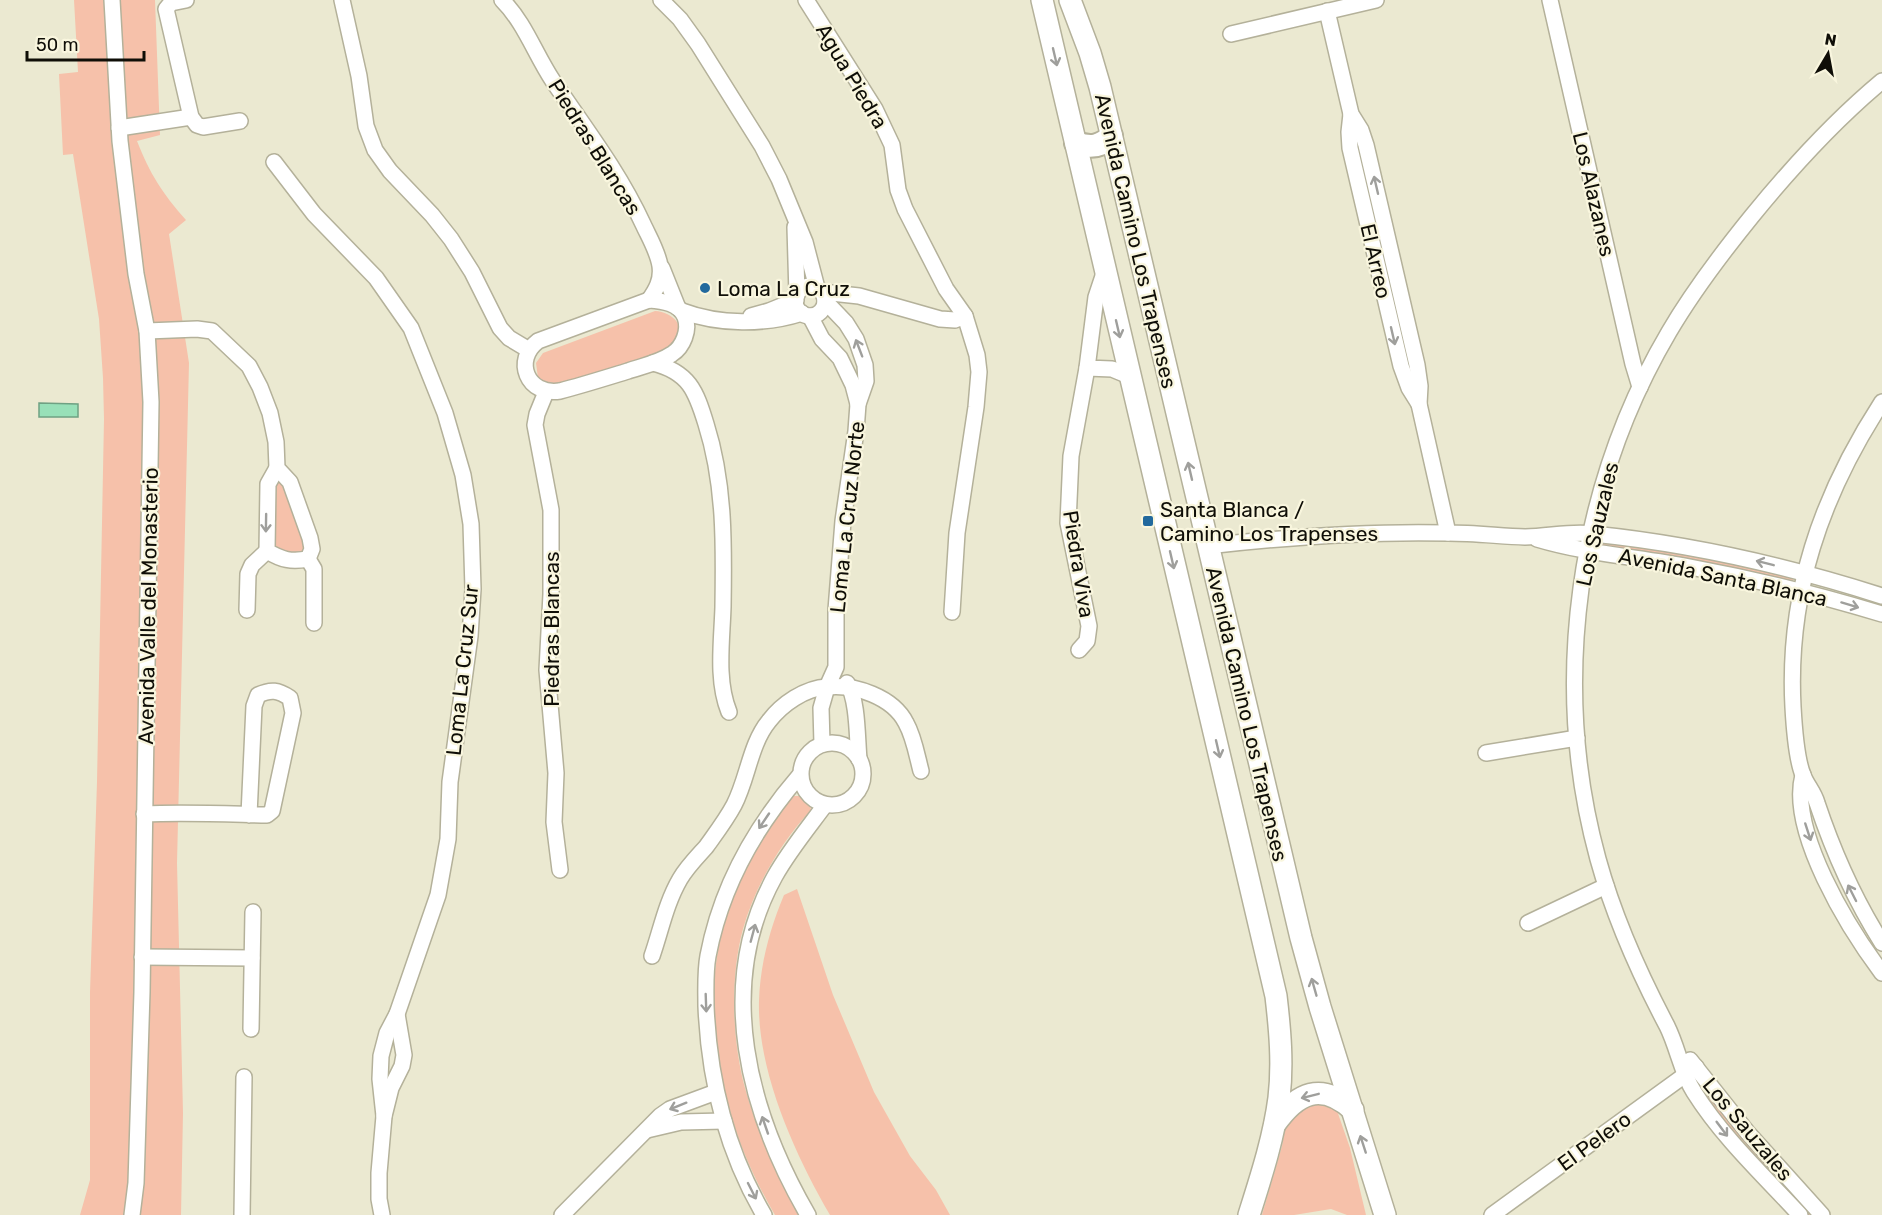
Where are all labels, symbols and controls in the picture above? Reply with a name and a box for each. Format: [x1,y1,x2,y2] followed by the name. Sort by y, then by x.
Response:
[811,19,893,133] street label: Agua Piedra
[27,24,144,62] scale bar
[1798,24,1858,84] north arrow
[1823,29,1838,50] text: N
[36,34,79,56] text: 50 m
[1050,47,1062,66] one-way arrow
[543,74,647,220] street label: Piedras Blancas
[1090,91,1182,391] street label: Avenida Camino Los Trapenses
[1568,129,1620,259] street label: Los Alazanes
[1369,176,1381,195] one-way arrow
[1355,221,1397,301] street label: El Arreo
[717,276,850,301] place label: Loma La Cruz
[698,281,712,295] marker: Loma La Cruz
[1113,319,1125,338] one-way arrow
[1388,326,1400,345] one-way arrow
[853,339,864,357] one-way arrow
[824,420,870,614] street label: Loma La Cruz Norte
[1571,459,1623,589] street label: Los Sauzales
[1183,462,1195,481] one-way arrow
[133,467,163,745] street label: Avenida Valle del Monasterio
[1160,497,1378,546] place label: Santa Blanca / Camino Los Trapenses
[1058,509,1100,619] street label: Piedra Viva
[261,513,272,533] one-way arrow
[1141,514,1155,528] marker: Santa Blanca / Camino Los Trapenses
[1617,543,1829,611] street label: Avenida Santa Blanca
[1167,550,1179,569] one-way arrow
[539,551,564,707] street label: Piedras Blancas
[1756,557,1775,568] one-way arrow
[1201,564,1293,864] street label: Avenida Camino Los Trapenses
[441,583,483,757] street label: Loma La Cruz Sur
[1840,600,1859,611] one-way arrow
[1212,739,1224,758] one-way arrow
[758,812,770,828] one-way arrow
[1803,822,1814,841] one-way arrow
[1846,884,1858,902] one-way arrow
[747,924,759,943] one-way arrow
[1308,978,1319,997] one-way arrow
[700,993,712,1013] one-way arrow
[1698,1072,1798,1186] street label: Los Sauzales
[1300,1091,1319,1102] one-way arrow
[670,1101,688,1112] one-way arrow
[1552,1106,1636,1176] street label: El Pelero
[759,1116,770,1134] one-way arrow
[1716,1120,1728,1136] one-way arrow
[1357,1135,1368,1154] one-way arrow
[747,1182,758,1200] one-way arrow

